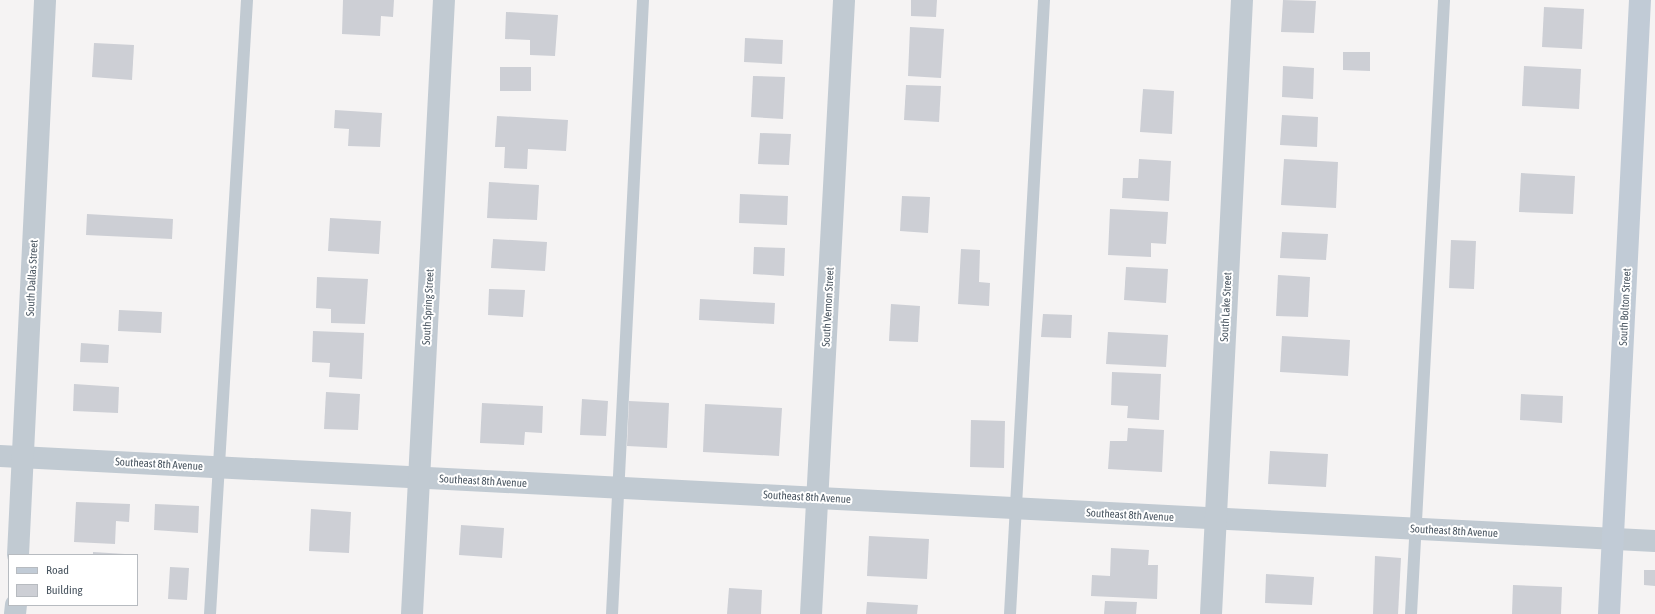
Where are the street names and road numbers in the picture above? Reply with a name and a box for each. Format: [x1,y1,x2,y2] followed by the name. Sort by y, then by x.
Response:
[23,239,41,317] street label: South Dallas Street
[819,267,837,347] street label: South Vernon Street
[419,268,437,346] street label: South Spring Street
[1616,268,1634,346] street label: South Bolton Street
[1218,272,1234,342] street label: South Lake Street
[115,455,203,473] street label: Southeast 8th Avenue
[439,472,527,490] street label: Southeast 8th Avenue
[763,488,851,506] street label: Southeast 8th Avenue
[1086,506,1174,524] street label: Southeast 8th Avenue
[1410,522,1498,540] street label: Southeast 8th Avenue

